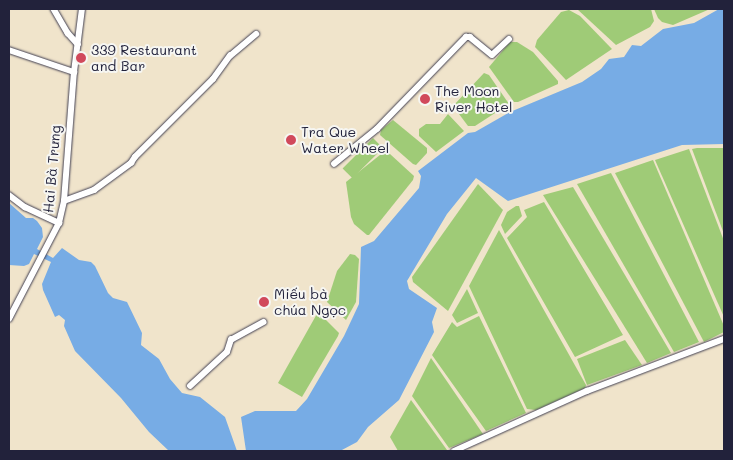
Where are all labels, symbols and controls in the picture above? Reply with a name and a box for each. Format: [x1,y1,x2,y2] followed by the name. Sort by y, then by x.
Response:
[91,42,197,74] place label: 339 Restaurant and Bar
[75,52,87,64] marker: 339 Restaurant and Bar
[435,83,512,115] place label: The Moon River Hotel
[419,93,431,105] marker: The Moon River Hotel
[301,124,389,156] place label: Tra Que Water Wheel
[40,125,64,213] street label: Hai Bà Trưng
[285,134,297,146] marker: Tra Que Water Wheel
[274,286,346,318] place label: Miếu bà chúa Ngọc
[258,296,270,308] marker: Miếu bà chúa Ngọc

